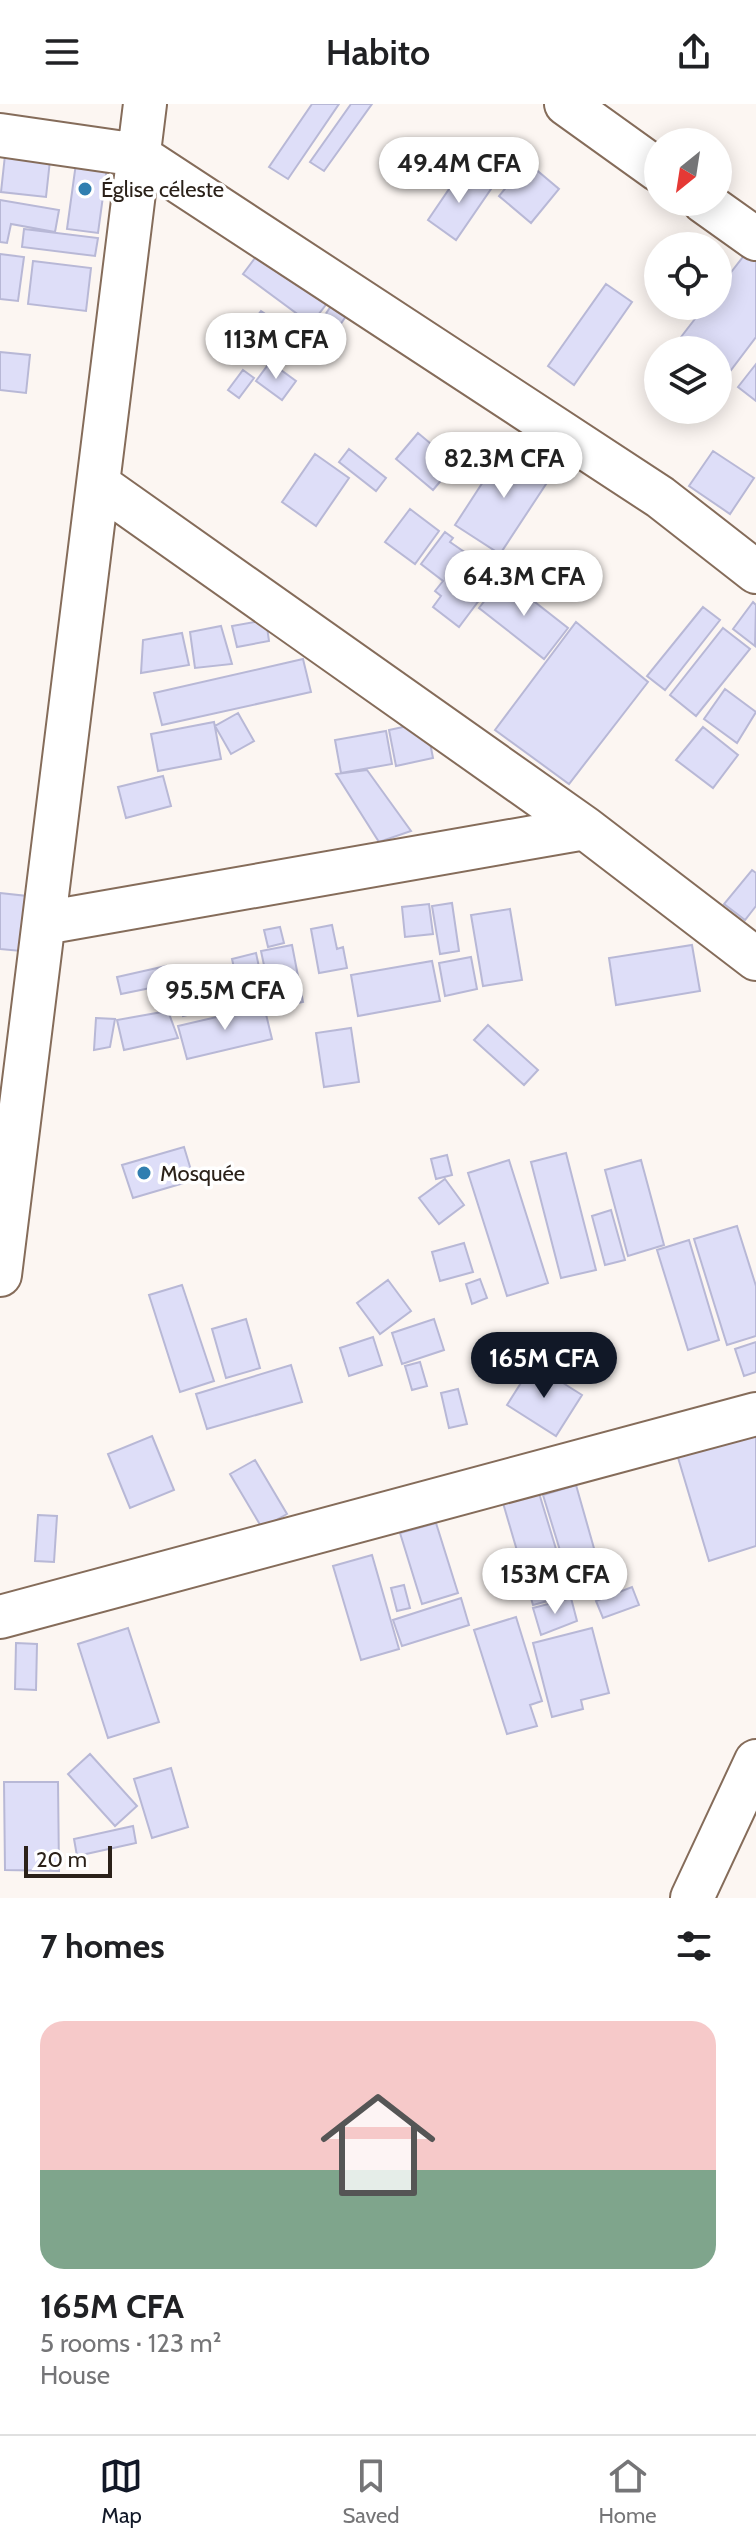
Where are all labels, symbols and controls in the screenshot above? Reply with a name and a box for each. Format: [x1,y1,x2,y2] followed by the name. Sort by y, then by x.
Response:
[40,30,84,74] icon: menu
[326,30,430,74] text: Habito
[672,30,716,74] icon: share
[644,128,732,216] north arrow
[644,128,732,424] map controls
[367,137,551,205] pin: 49.4M CFA
[397,147,521,179] text: 49.4M CFA
[101,176,224,203] place label: Église céleste
[76,180,94,198] marker: Église céleste
[644,232,732,320] button: locate
[193,313,359,381] pin: 113M CFA
[223,323,329,355] text: 113M CFA
[644,336,732,424] button: layers
[412,432,596,500] pin: 82.3M CFA
[443,442,565,474] text: 82.3M CFA
[432,550,616,618] pin: 64.3M CFA
[463,560,585,592] text: 64.3M CFA
[133,964,317,1032] pin: 95.5M CFA
[165,974,285,1006] text: 95.5M CFA
[160,1160,245,1187] place label: Mosquée
[135,1164,153,1182] marker: Mosquée
[461,1332,627,1400] pin: 165M CFA
[489,1342,599,1374] text: 165M CFA
[472,1548,638,1616] pin: 153M CFA
[500,1558,610,1590] text: 153M CFA
[24,1842,112,1878] scale bar
[36,1846,87,1873] text: 20 m
[672,1924,716,1968] icon: filters
[40,1925,165,1967] text: 7 homes
[306,2073,450,2217] icon: home
[40,2285,184,2327] text: 165M CFA
[40,2327,221,2359] text: 5 rooms · 123 m²
[40,2359,110,2391] text: House
[99,2454,143,2529] tab: Map
[342,2454,400,2529] tab: Saved
[599,2454,656,2529] tab: Home

